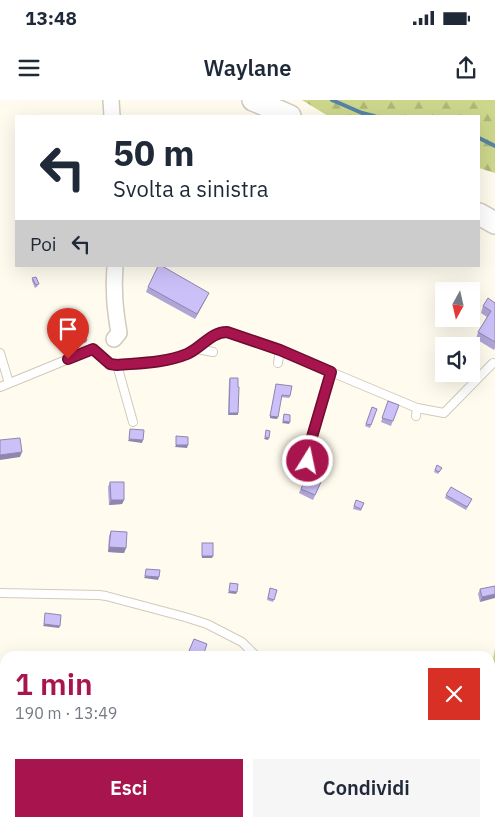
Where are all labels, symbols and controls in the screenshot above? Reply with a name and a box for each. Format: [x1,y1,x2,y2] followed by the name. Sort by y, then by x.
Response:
[25,6,77,30] text: 13:48
[204,53,291,82] text: Waylane
[15,54,43,82] icon: menu
[452,54,480,82] icon: share
[113,130,195,176] text: 50 m
[30,135,95,200] icon: left
[113,174,268,203] text: Svolta a sinistra
[67,230,95,258] icon: left
[30,232,57,256] text: Poi
[435,282,480,328] north arrow
[435,282,480,382] map controls
[47,308,89,359] pin
[54,315,82,343] icon: arrive
[435,337,480,382] button: sound
[281,434,333,486] position arrow
[15,664,93,703] text: 1 min
[428,668,480,720] button: close
[15,703,117,723] text: 190 m · 13:49
[15,759,243,817] button: Esci
[253,759,480,817] button: Condividi

